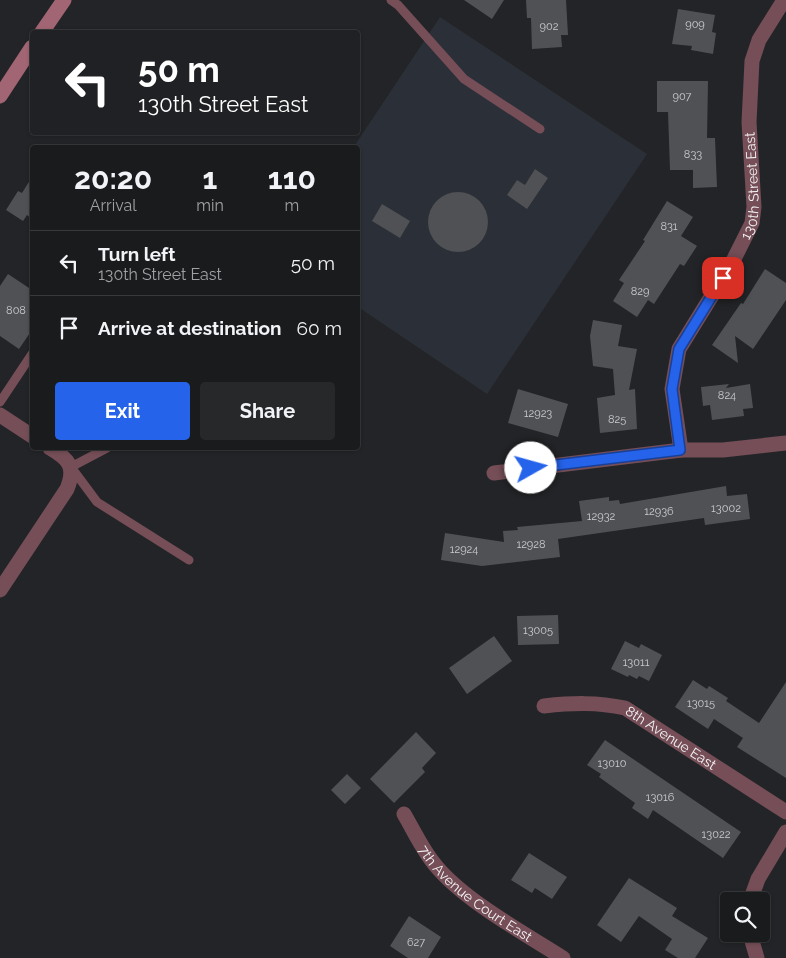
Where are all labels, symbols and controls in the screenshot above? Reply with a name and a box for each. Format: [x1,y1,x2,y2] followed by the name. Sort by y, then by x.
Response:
[685,18,705,31] house number: 909
[540,20,559,33] house number: 902
[138,49,220,90] text: 50 m
[55,50,120,115] icon: left
[673,90,692,103] house number: 907
[138,91,308,117] text: 130th Street East
[737,131,762,242] street label: 130th Street East
[684,148,702,161] house number: 833
[74,161,152,196] text: 20:20
[203,161,217,196] text: 1
[268,161,316,196] text: 110
[90,196,137,215] text: Arrival
[196,196,224,215] text: min
[285,196,299,215] text: m
[660,220,678,233] house number: 831
[98,243,175,265] text: Turn left
[55,249,83,277] icon: left
[291,252,335,274] text: 50 m
[702,257,744,299] pin
[709,264,737,292] icon: arrive
[98,265,222,284] text: 130th Street East
[631,285,649,298] house number: 829
[6,304,26,317] house number: 808
[55,314,83,342] icon: arrive
[98,317,282,339] text: Arrive at destination
[297,317,342,339] text: 60 m
[55,382,190,440] button: Exit
[200,382,335,440] button: Share
[718,389,736,402] house number: 824
[524,407,552,420] house number: 12923
[608,413,626,426] house number: 825
[504,441,556,493] position arrow
[711,502,741,515] house number: 13002
[644,505,674,518] house number: 12936
[587,510,616,523] house number: 12932
[516,538,546,551] house number: 12928
[450,543,478,556] house number: 12924
[523,624,553,637] house number: 13005
[623,656,650,669] house number: 13011
[687,697,715,710] house number: 13015
[623,703,719,773] street label: 8th Avenue East
[598,757,627,770] house number: 13010
[646,791,675,804] house number: 13016
[702,828,731,841] house number: 13022
[415,842,535,945] street label: 7th Avenue Court East
[720,892,770,942] map controls
[720,892,770,942] button: search
[407,936,425,949] house number: 627

